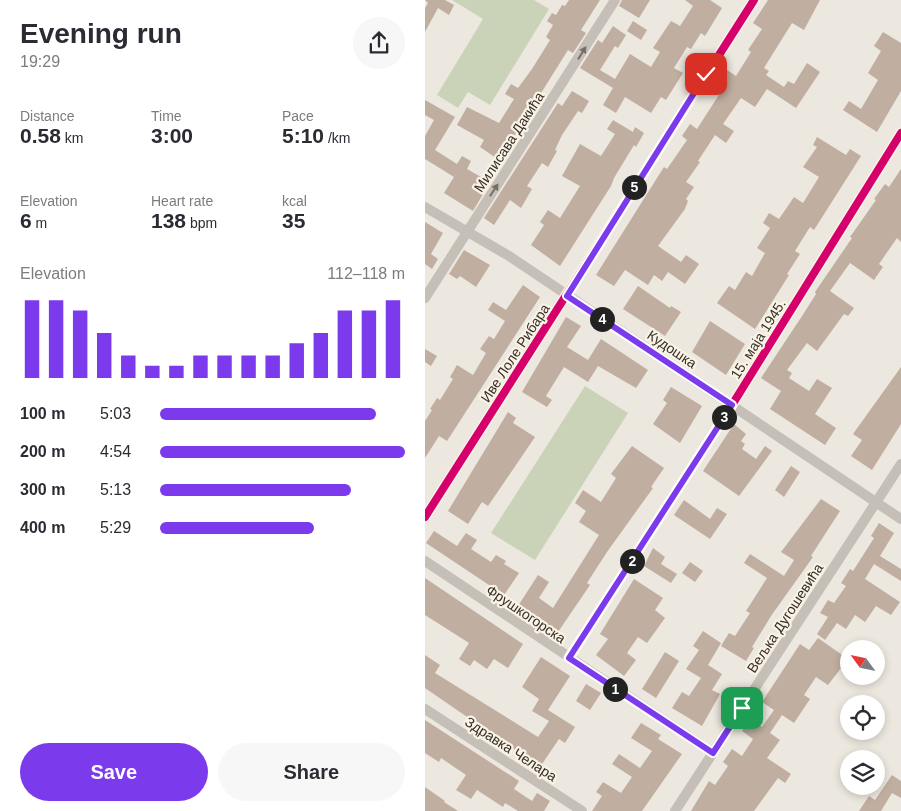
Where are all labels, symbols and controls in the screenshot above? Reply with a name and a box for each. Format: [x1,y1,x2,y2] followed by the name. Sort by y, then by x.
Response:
[353,17,405,69] button: share
[20,18,182,49] text: Evening run
[577,46,586,59] one-way arrow
[20,53,60,70] text: 19:29
[685,53,727,95] pin
[692,60,720,88] icon: check
[471,89,547,195] street label: Милисава Дакића
[20,108,74,124] text: Distance
[151,108,182,124] text: Time
[282,108,314,124] text: Pace
[20,124,61,147] text: 0.58
[151,124,193,147] text: 3:00
[282,124,324,147] text: 5:10
[61,130,83,146] text: km
[324,130,350,146] text: /km
[621,174,647,200] pin: 5
[631,179,638,195] text: 5
[490,183,499,196] one-way arrow
[20,193,78,209] text: Elevation
[151,193,213,209] text: Heart rate
[282,193,307,209] text: kcal
[20,209,32,232] text: 6
[151,209,186,232] text: 138
[282,209,305,232] text: 35
[32,215,47,231] text: m
[186,215,217,231] text: bpm
[20,265,86,282] text: Elevation
[327,265,405,282] text: 112–118 m
[727,296,789,382] street label: 15. маја 1945.
[477,301,553,405] street label: Иве Лоле Рибара
[589,306,615,332] pin: 4
[599,311,606,327] text: 4
[644,327,700,371] street label: Кудошка
[711,404,737,430] pin: 3
[20,405,65,422] text: 100 m
[100,405,131,422] text: 5:03
[721,409,728,425] text: 3
[20,443,65,460] text: 200 m
[100,443,131,460] text: 4:54
[20,481,65,498] text: 300 m
[100,481,131,498] text: 5:13
[20,519,65,536] text: 400 m
[100,519,131,536] text: 5:29
[619,548,645,574] pin: 2
[629,553,636,569] text: 2
[744,560,826,676] street label: Вељка Дугошевића
[483,582,569,647] street label: Фрушкогорска
[840,640,885,685] north arrow
[840,640,885,795] map controls
[603,676,627,702] pin: 1
[612,681,619,697] text: 1
[721,687,763,729] pin
[728,694,756,722] icon: arrive
[840,695,885,740] button: locate
[462,713,560,785] street label: Здравка Челара
[20,743,208,801] button: Save
[218,743,405,801] button: Share
[840,750,885,795] button: layers

